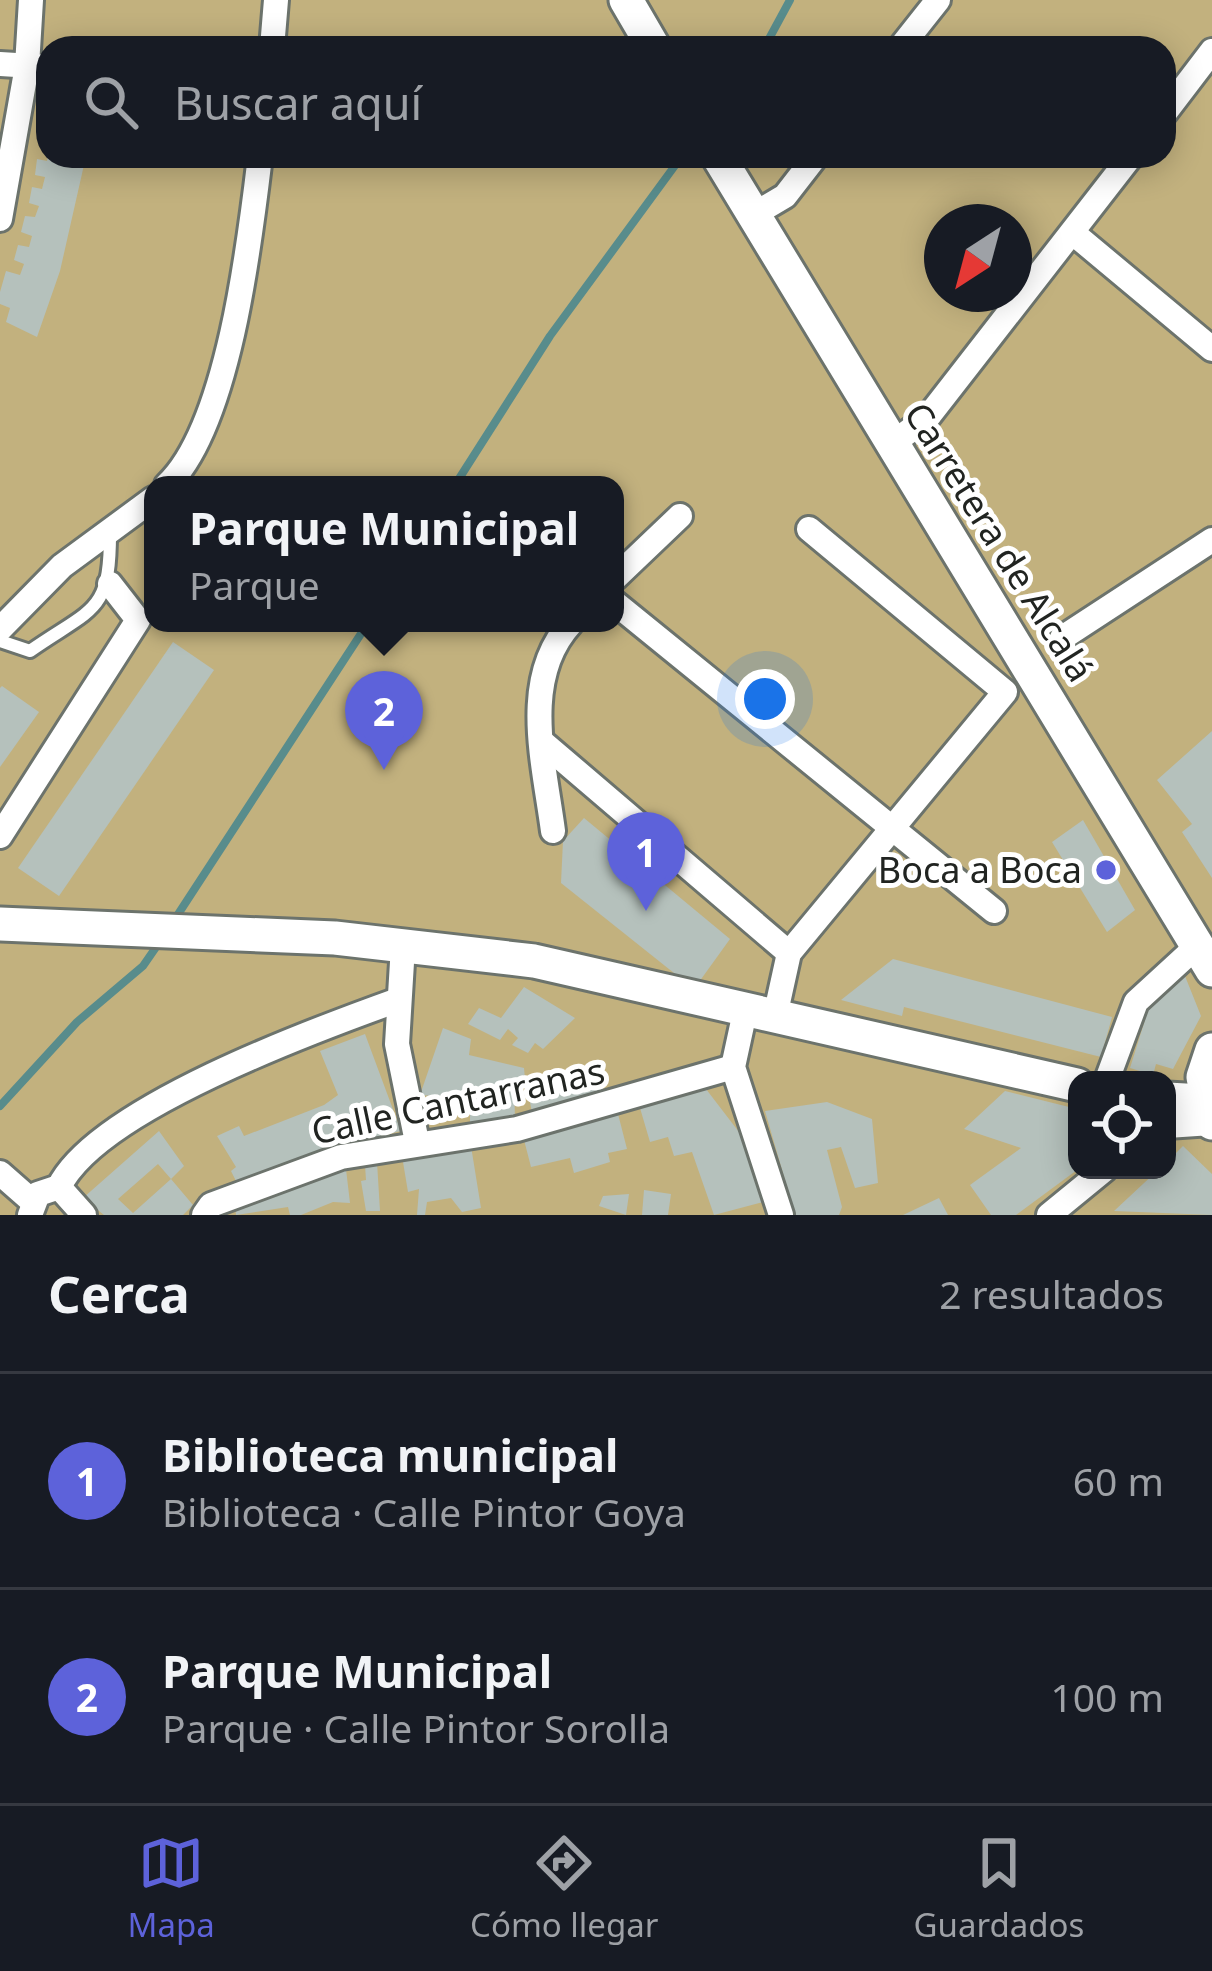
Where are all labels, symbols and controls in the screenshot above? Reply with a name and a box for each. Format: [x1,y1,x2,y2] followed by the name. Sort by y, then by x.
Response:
[36,36,1176,168] search box
[78,69,144,135] icon: search
[174,72,422,133] text: Buscar aquí
[924,204,1032,312] north arrow
[894,393,1105,691] street label: Carretera de Alcalá
[144,476,624,632] popup
[189,497,579,558] text: Parque Municipal
[189,558,320,611] text: Parque
[735,669,795,729] your location
[345,671,423,770] pin: 2
[607,812,685,911] pin: 1
[878,845,1082,894] place label: Boca a Boca
[1093,857,1119,883] marker: Boca a Boca
[307,1046,609,1156] street label: Calle Cantarranas
[1068,1071,1176,1179] map controls
[1068,1071,1176,1179] button: locate
[48,1258,190,1328] text: Cerca
[939,1267,1164,1320] text: 2 resultados
[162,1424,618,1485] text: Biblioteca municipal
[76,1454,98,1507] text: 1
[1073,1454,1164,1507] text: 60 m
[162,1485,686,1538] text: Biblioteca · Calle Pintor Goya
[162,1640,552,1701] text: Parque Municipal
[76,1670,98,1723] text: 2
[1050,1670,1164,1723] text: 100 m
[162,1701,670,1754] text: Parque · Calle Pintor Sorolla
[128,1830,215,1947] tab: Mapa
[470,1830,658,1947] tab: Cómo llegar
[914,1830,1084,1947] tab: Guardados

